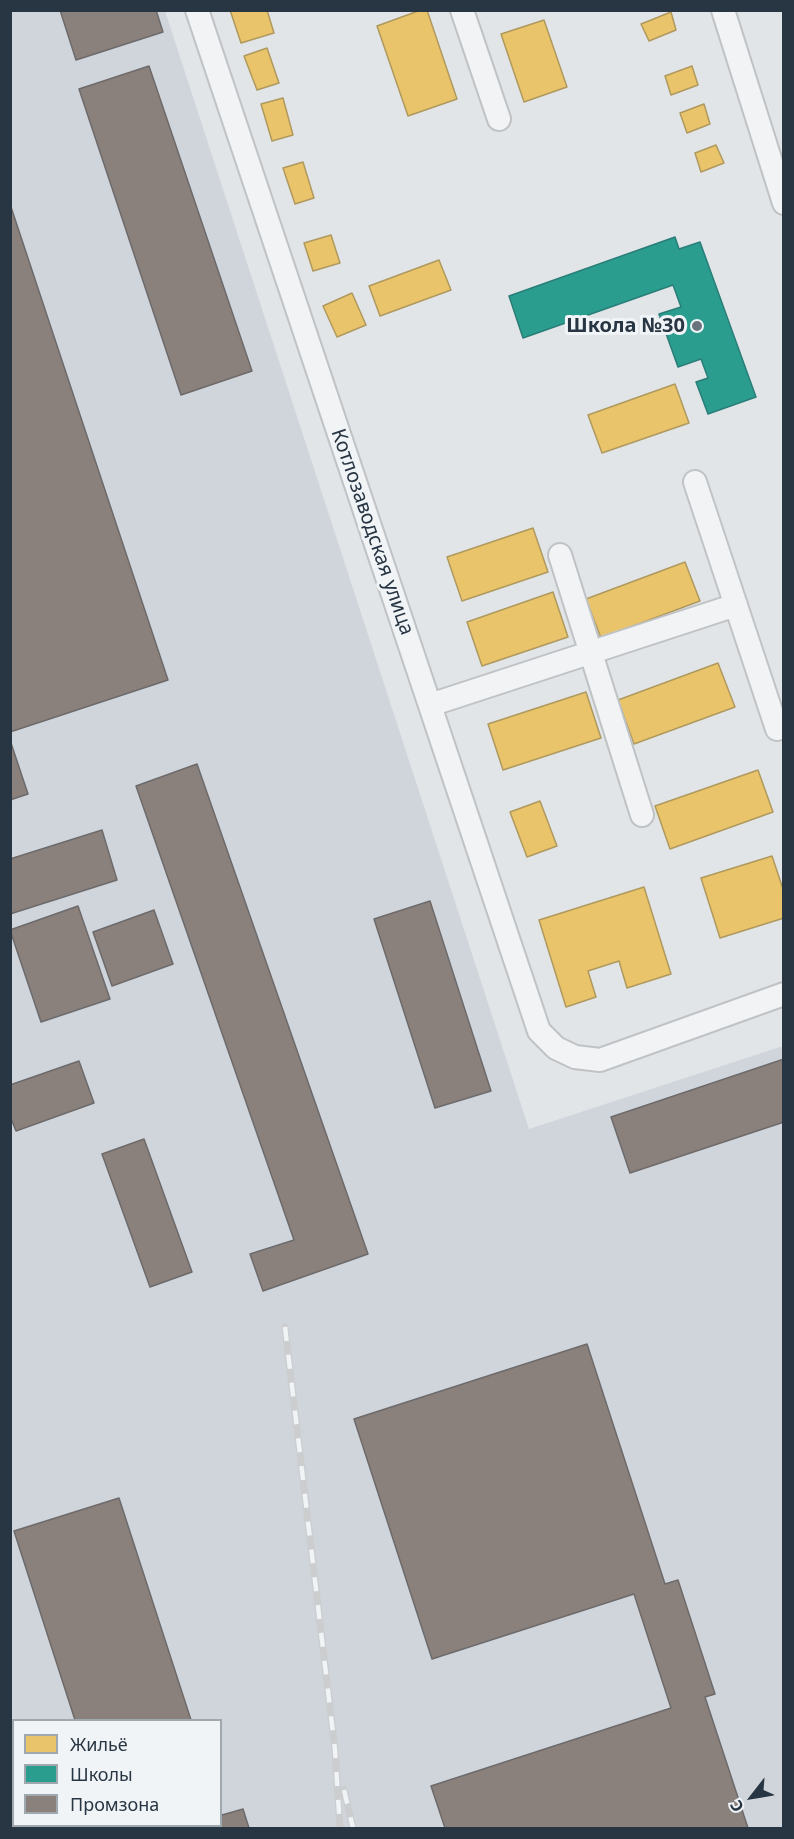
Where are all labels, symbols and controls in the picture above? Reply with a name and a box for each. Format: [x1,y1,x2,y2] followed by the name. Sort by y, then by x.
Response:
[566,314,685,338] place label: Школа №30
[690,319,704,333] marker: Школа №30
[325,426,419,638] street label: Котлозаводская улица
[12,1719,222,1827] legend
[70,1732,128,1756] text: Жильё
[70,1762,133,1786] text: Школы
[722,1767,782,1827] north arrow
[70,1792,159,1816] text: Промзона
[724,1796,749,1816] text: С

